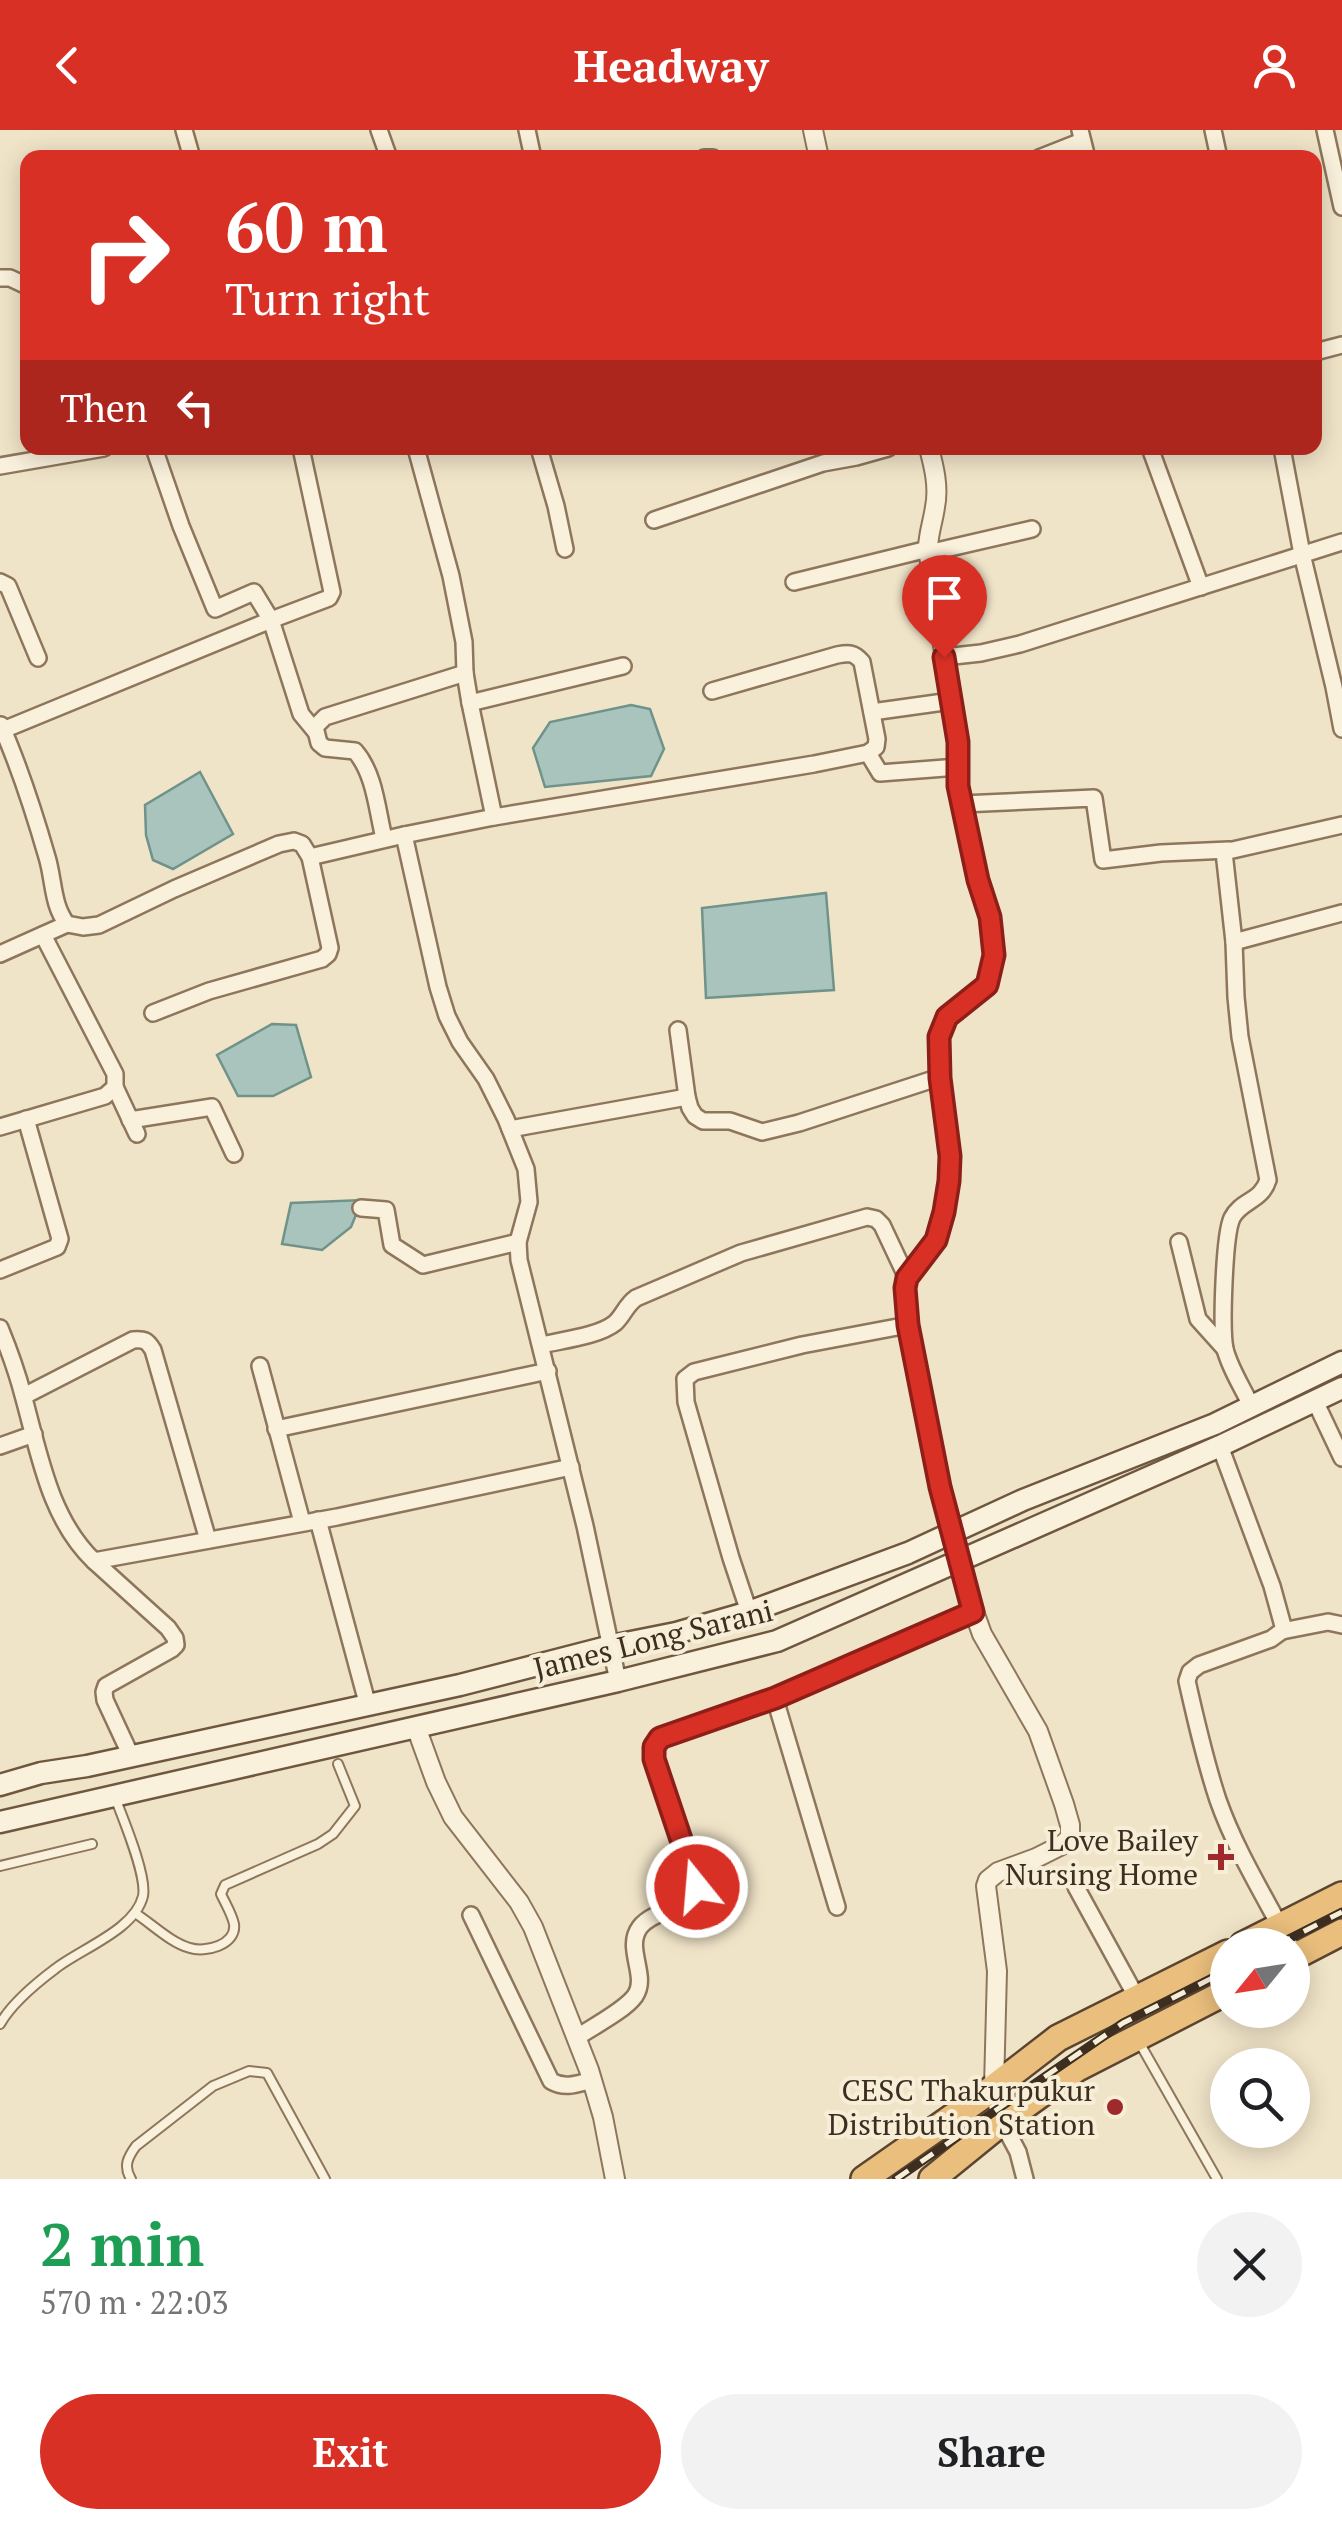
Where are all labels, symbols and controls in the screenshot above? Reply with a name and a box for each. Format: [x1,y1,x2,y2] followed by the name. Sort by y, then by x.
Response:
[574,35,768,95] text: Headway
[40,38,95,93] icon: back
[1247,38,1302,93] icon: person
[225,179,388,272] text: 60 m
[60,190,190,320] icon: right
[225,268,430,328] text: Turn right
[168,380,223,435] icon: left
[60,383,148,433] text: Then
[902,555,987,658] pin
[917,570,972,625] icon: arrive
[529,1590,777,1688] street label: James Long Sarani
[1005,1820,1199,1894] place label: Love Bailey Nursing Home
[645,1835,749,1939] position arrow
[1208,1844,1234,1870] marker: Love Bailey Nursing Home
[1210,1928,1310,2028] north arrow
[1210,1928,1310,2148] map controls
[1210,2048,1310,2148] button: search
[828,2070,1095,2144] place label: CESC Thakurpukur Distribution Station
[1104,2096,1126,2118] marker: CESC Thakurpukur Distribution Station
[40,2204,204,2283] text: 2 min
[1197,2212,1302,2317] button: close
[40,2281,228,2323] text: 570 m · 22:03
[40,2394,661,2509] button: Exit
[681,2394,1302,2509] button: Share

